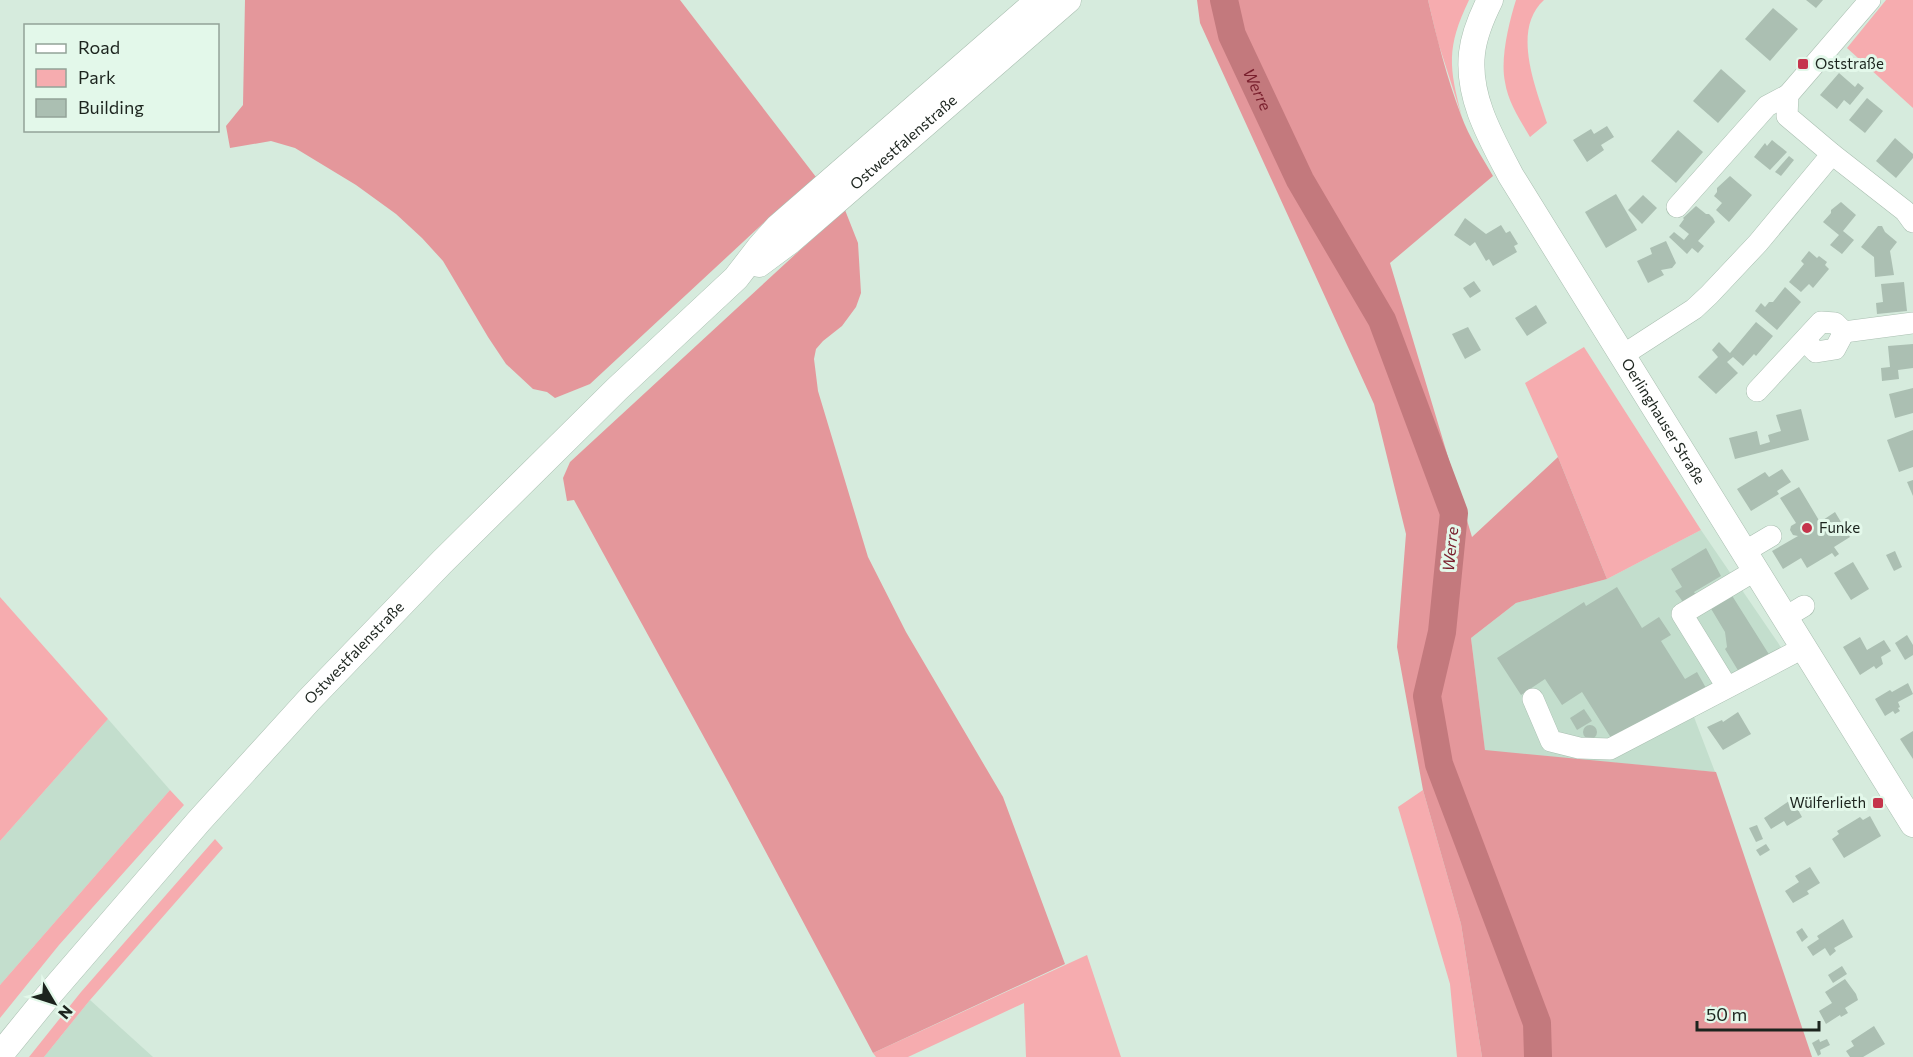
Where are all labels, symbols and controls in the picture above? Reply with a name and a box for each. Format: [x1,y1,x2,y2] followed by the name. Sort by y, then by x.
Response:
[24,24,219,132] legend
[78,36,120,58] text: Road
[1815,54,1884,72] place label: Oststraße
[1796,57,1810,71] marker: Oststraße
[1240,65,1276,114] water label: Werre
[78,66,116,88] text: Park
[846,90,960,193] street label: Ostwestfalenstraße
[78,96,144,118] text: Building
[1618,355,1710,487] street label: Oerlinghauser Straße
[1819,518,1860,536] place label: Funke
[1800,521,1814,535] marker: Funke
[1438,525,1461,572] water label: Werre
[300,597,407,707] street label: Ostwestfalenstraße
[1790,793,1866,811] place label: Wülferlieth
[1871,796,1885,810] marker: Wülferlieth
[24,973,84,1033] north arrow
[1697,994,1818,1032] scale bar
[55,1002,77,1023] text: N
[1706,1003,1747,1025] text: 50 m

